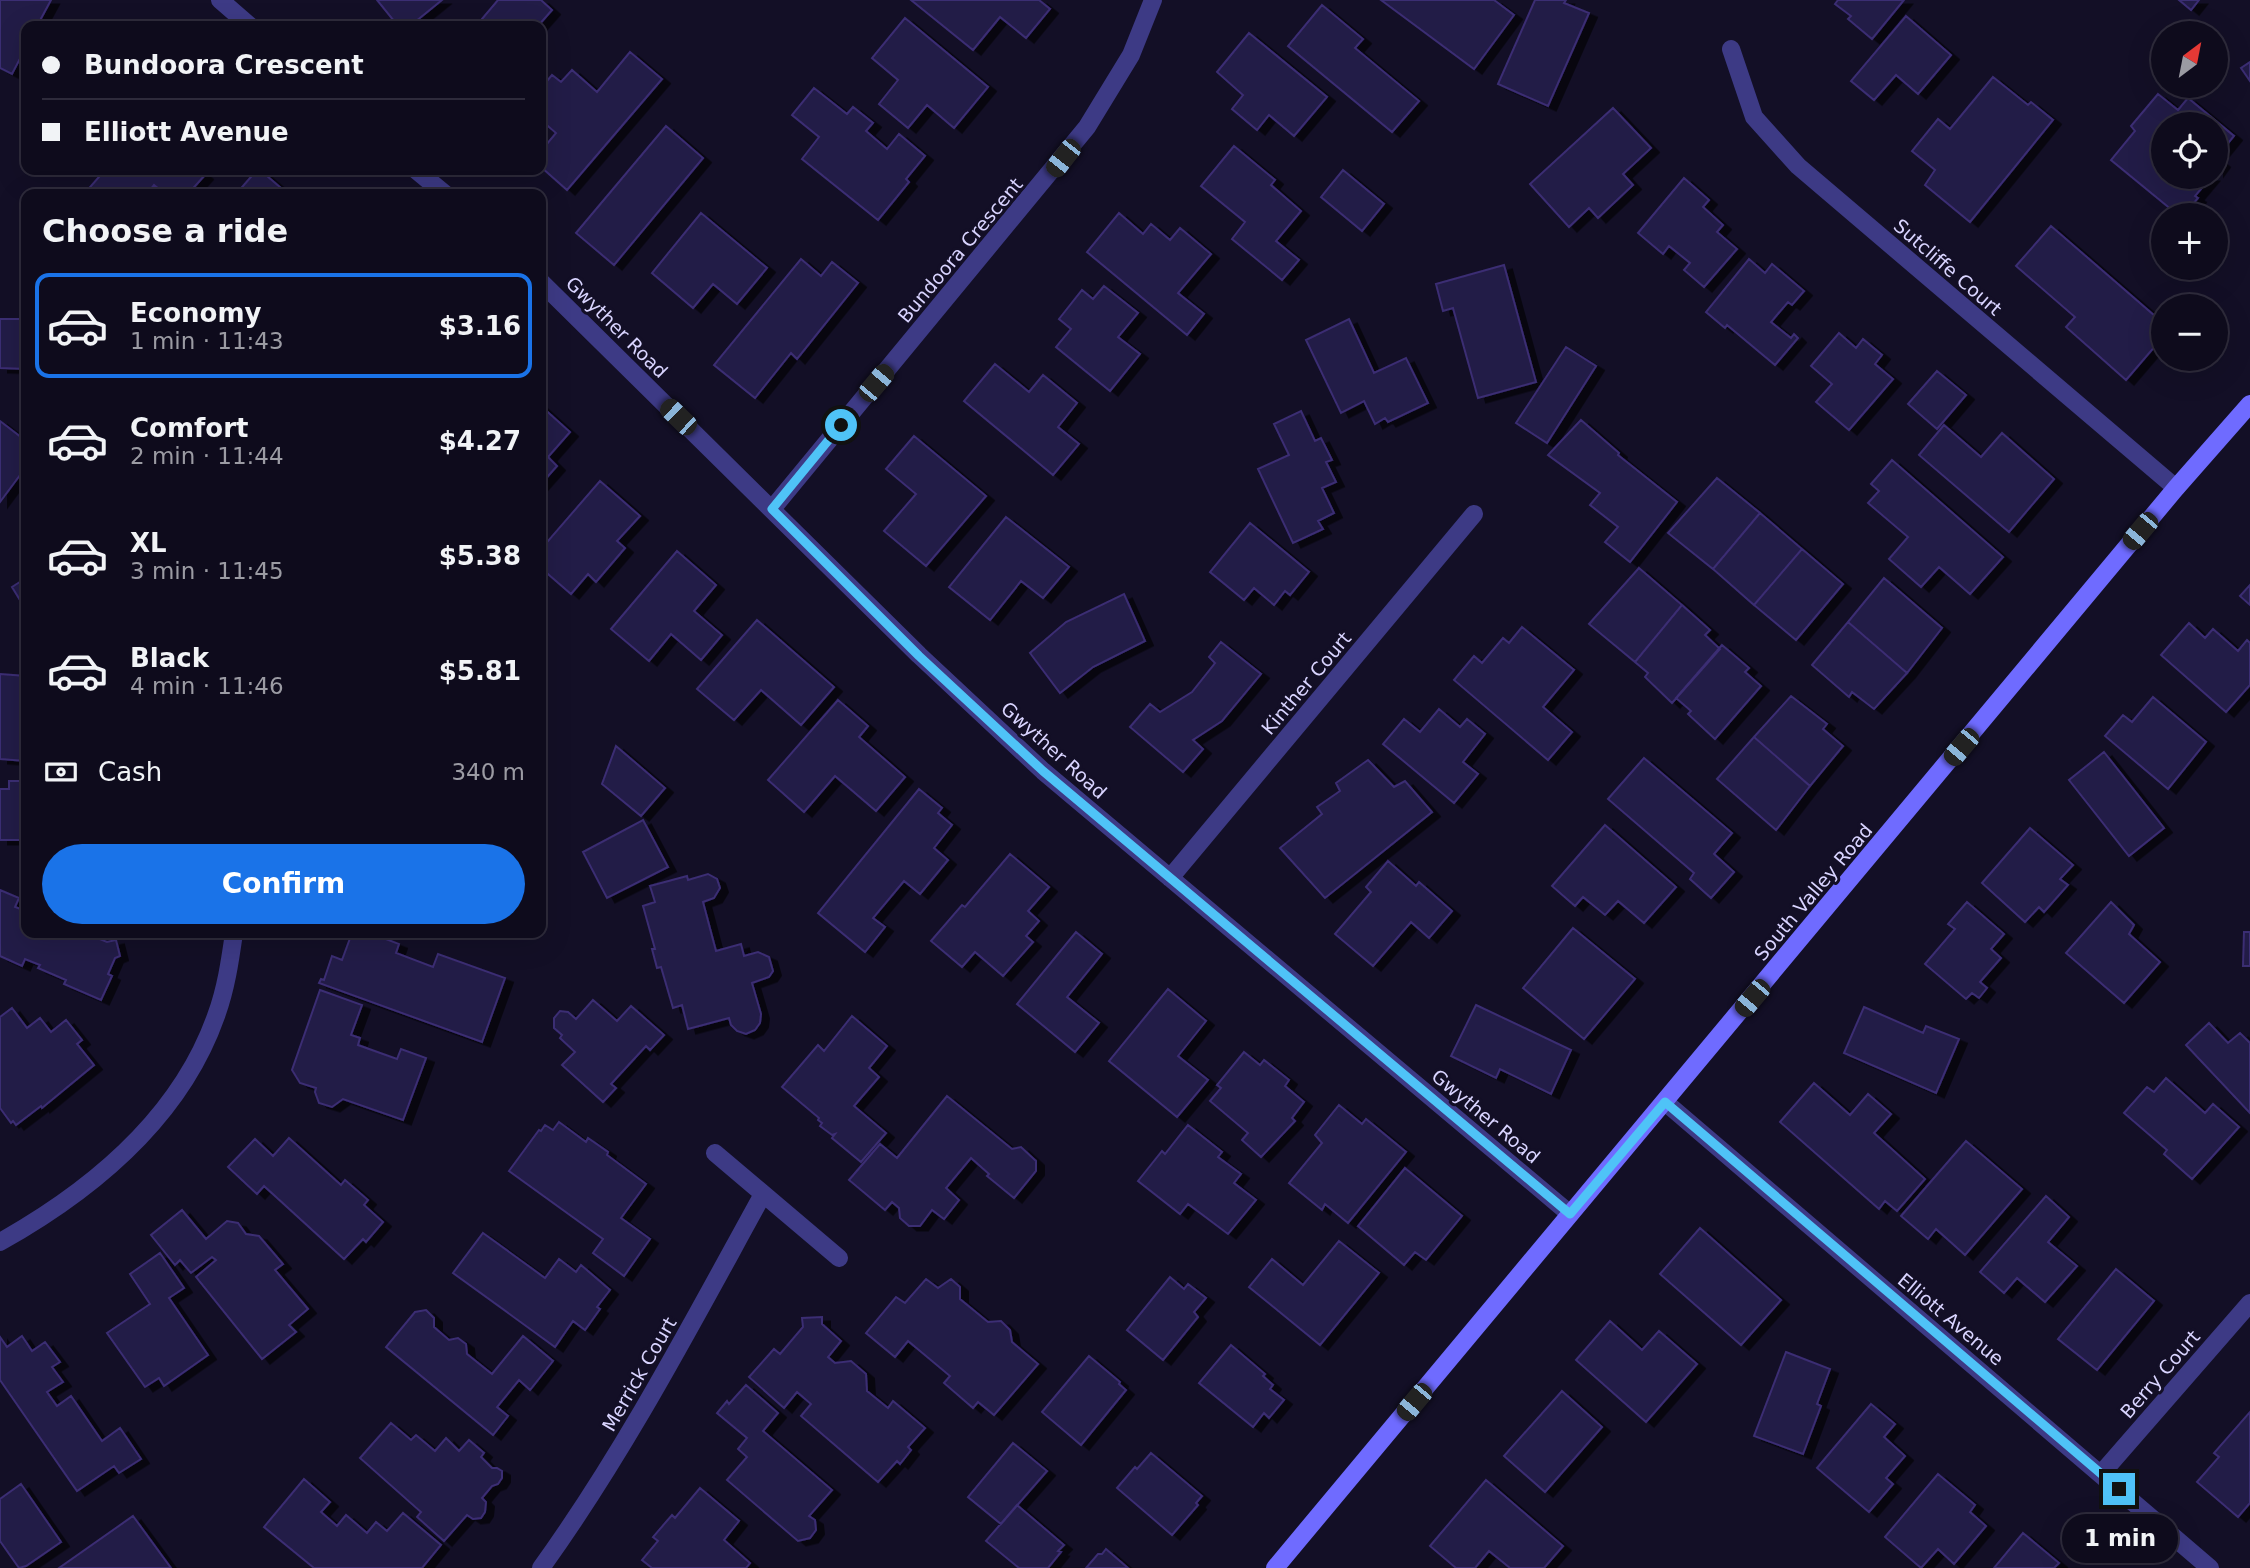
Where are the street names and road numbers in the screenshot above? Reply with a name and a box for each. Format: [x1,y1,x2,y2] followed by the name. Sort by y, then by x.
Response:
[893,173,1027,327] street label: Bundoora Crescent
[1890,214,2006,320] street label: Sutcliffe Court
[562,272,672,382] street label: Gwyther Road
[1257,627,1355,739] street label: Kinther Court
[997,697,1111,803] street label: Gwyther Road
[1749,819,1877,965] street label: South Valley Road
[1428,1064,1544,1168] street label: Gwyther Road
[1894,1268,2008,1370] street label: Elliott Avenue
[597,1313,681,1435] street label: Merrick Court
[2116,1325,2204,1423] street label: Berry Court

